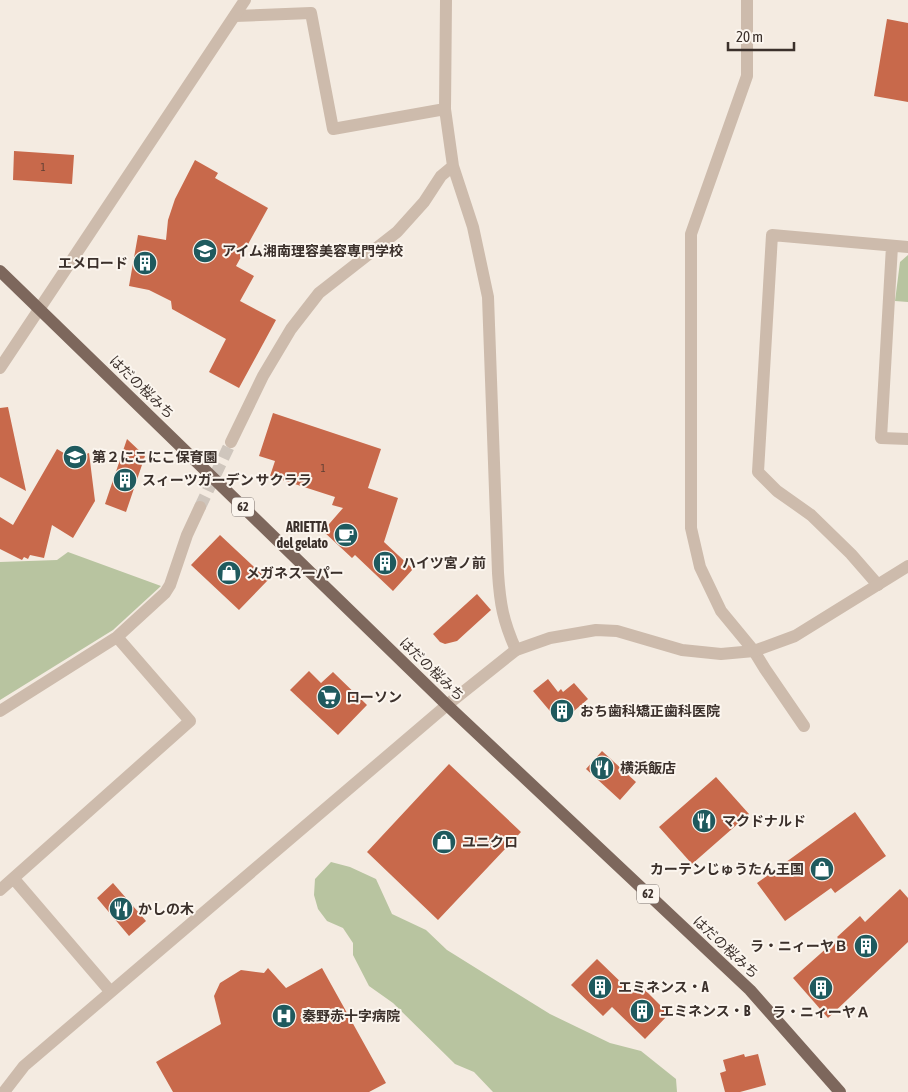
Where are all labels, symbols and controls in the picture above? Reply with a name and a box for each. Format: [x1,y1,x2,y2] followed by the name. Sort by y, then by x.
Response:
[728,20,794,52] scale bar
[736,28,763,45] text: 20 m
[40,161,46,173] house number: 1
[192,238,218,264] school or university icon: アイム湘南理容美容専門学校
[222,243,403,259] place label: アイム湘南理容美容専門学校
[132,250,158,276] building icon: エメロード
[58,255,128,271] place label: エメロード
[106,352,178,422] street label: はだの桜みち
[62,444,88,470] school or university icon: 第２にこにこ保育園
[92,449,217,465] place label: 第２にこにこ保育園
[320,462,326,474] house number: 1
[112,467,138,493] building icon: スィーツガーデン サクララ
[142,472,312,488] place label: スィーツガーデン サクララ
[232,498,254,516] road number: 62
[277,519,328,551] place label: ARIETTA del gelato
[333,522,359,548] cafe icon: ARIETTA del gelato
[372,550,398,576] building icon: ハイツ宮ノ前
[402,555,486,571] place label: ハイツ宮ノ前
[216,560,242,586] shop icon: メガネスーパー
[246,565,344,581] place label: メガネスーパー
[396,634,468,704] street label: はだの桜みち
[316,684,342,710] supermarket icon: ローソン
[346,689,402,705] place label: ローソン
[549,698,575,724] building icon: おち歯科矯正歯科医院
[580,703,720,719] place label: おち歯科矯正歯科医院
[589,755,615,781] restaurant icon: 横浜飯店
[620,760,676,776] place label: 横浜飯店
[691,808,717,834] restaurant icon: マクドナルド
[722,813,806,829] place label: マクドナルド
[431,829,457,855] shop icon: ユニクロ
[462,834,518,850] place label: ユニクロ
[809,856,835,882] shop icon: カーテンじゅうたん王国
[650,861,804,877] place label: カーテンじゅうたん王国
[637,884,659,904] road number: 62
[108,896,134,922] restaurant icon: かしの木
[138,901,194,917] place label: かしの木
[690,913,762,981] street label: はだの桜みち
[853,933,879,959] building icon: ラ・ニィーヤＢ
[750,938,848,954] place label: ラ・ニィーヤＢ
[587,974,613,1000] building icon: エミネンス・A
[808,975,834,1001] building icon: ラ・ニィーヤＡ
[618,979,709,995] place label: エミネンス・A
[629,998,655,1024] building icon: エミネンス・B
[271,1003,297,1029] hospital icon: 秦野赤十字病院
[660,1003,751,1019] place label: エミネンス・B
[772,1004,870,1020] place label: ラ・ニィーヤＡ
[302,1008,400,1024] place label: 秦野赤十字病院

